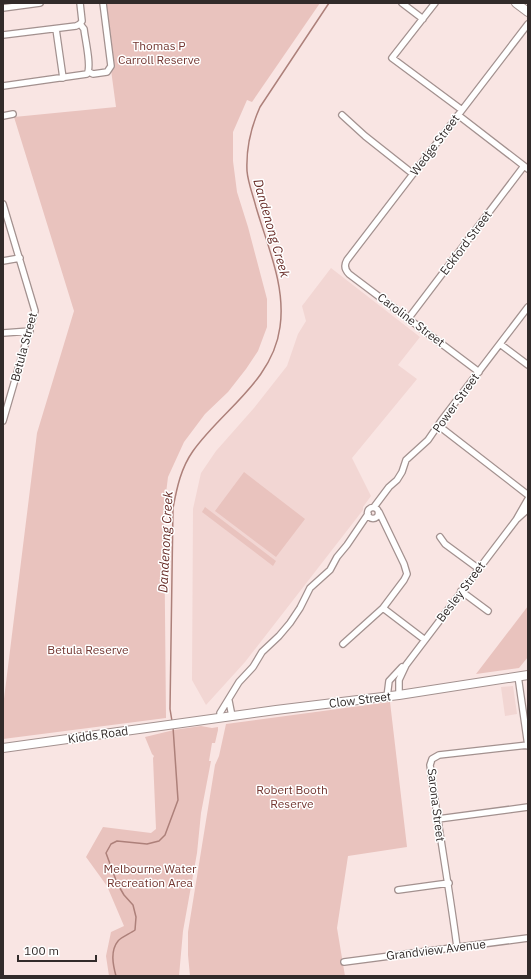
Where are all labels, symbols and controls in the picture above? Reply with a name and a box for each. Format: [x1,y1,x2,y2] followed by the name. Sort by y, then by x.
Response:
[118,38,200,67] park label: Thomas P Carroll Reserve
[407,111,462,178] street label: Wedge Street
[249,177,294,280] water label: Dandenong Creek
[436,208,495,278] street label: Eckford Street
[375,289,448,350] street label: Caroline Street
[7,311,40,383] street label: Betula Street
[429,370,482,435] street label: Power Street
[154,491,177,593] water label: Dandenong Creek
[433,559,488,625] street label: Besley Street
[47,642,129,657] park label: Betula Reserve
[328,688,392,711] street label: Clow Street
[67,723,129,746] street label: Kidds Road
[425,768,448,842] street label: Sarona Street
[256,782,328,811] park label: Robert Booth Reserve
[104,861,197,890] park label: Melbourne Water Recreation Area
[385,936,487,963] street label: Grandview Avenue
[18,937,96,963] scale bar
[24,943,59,958] text: 100 m

